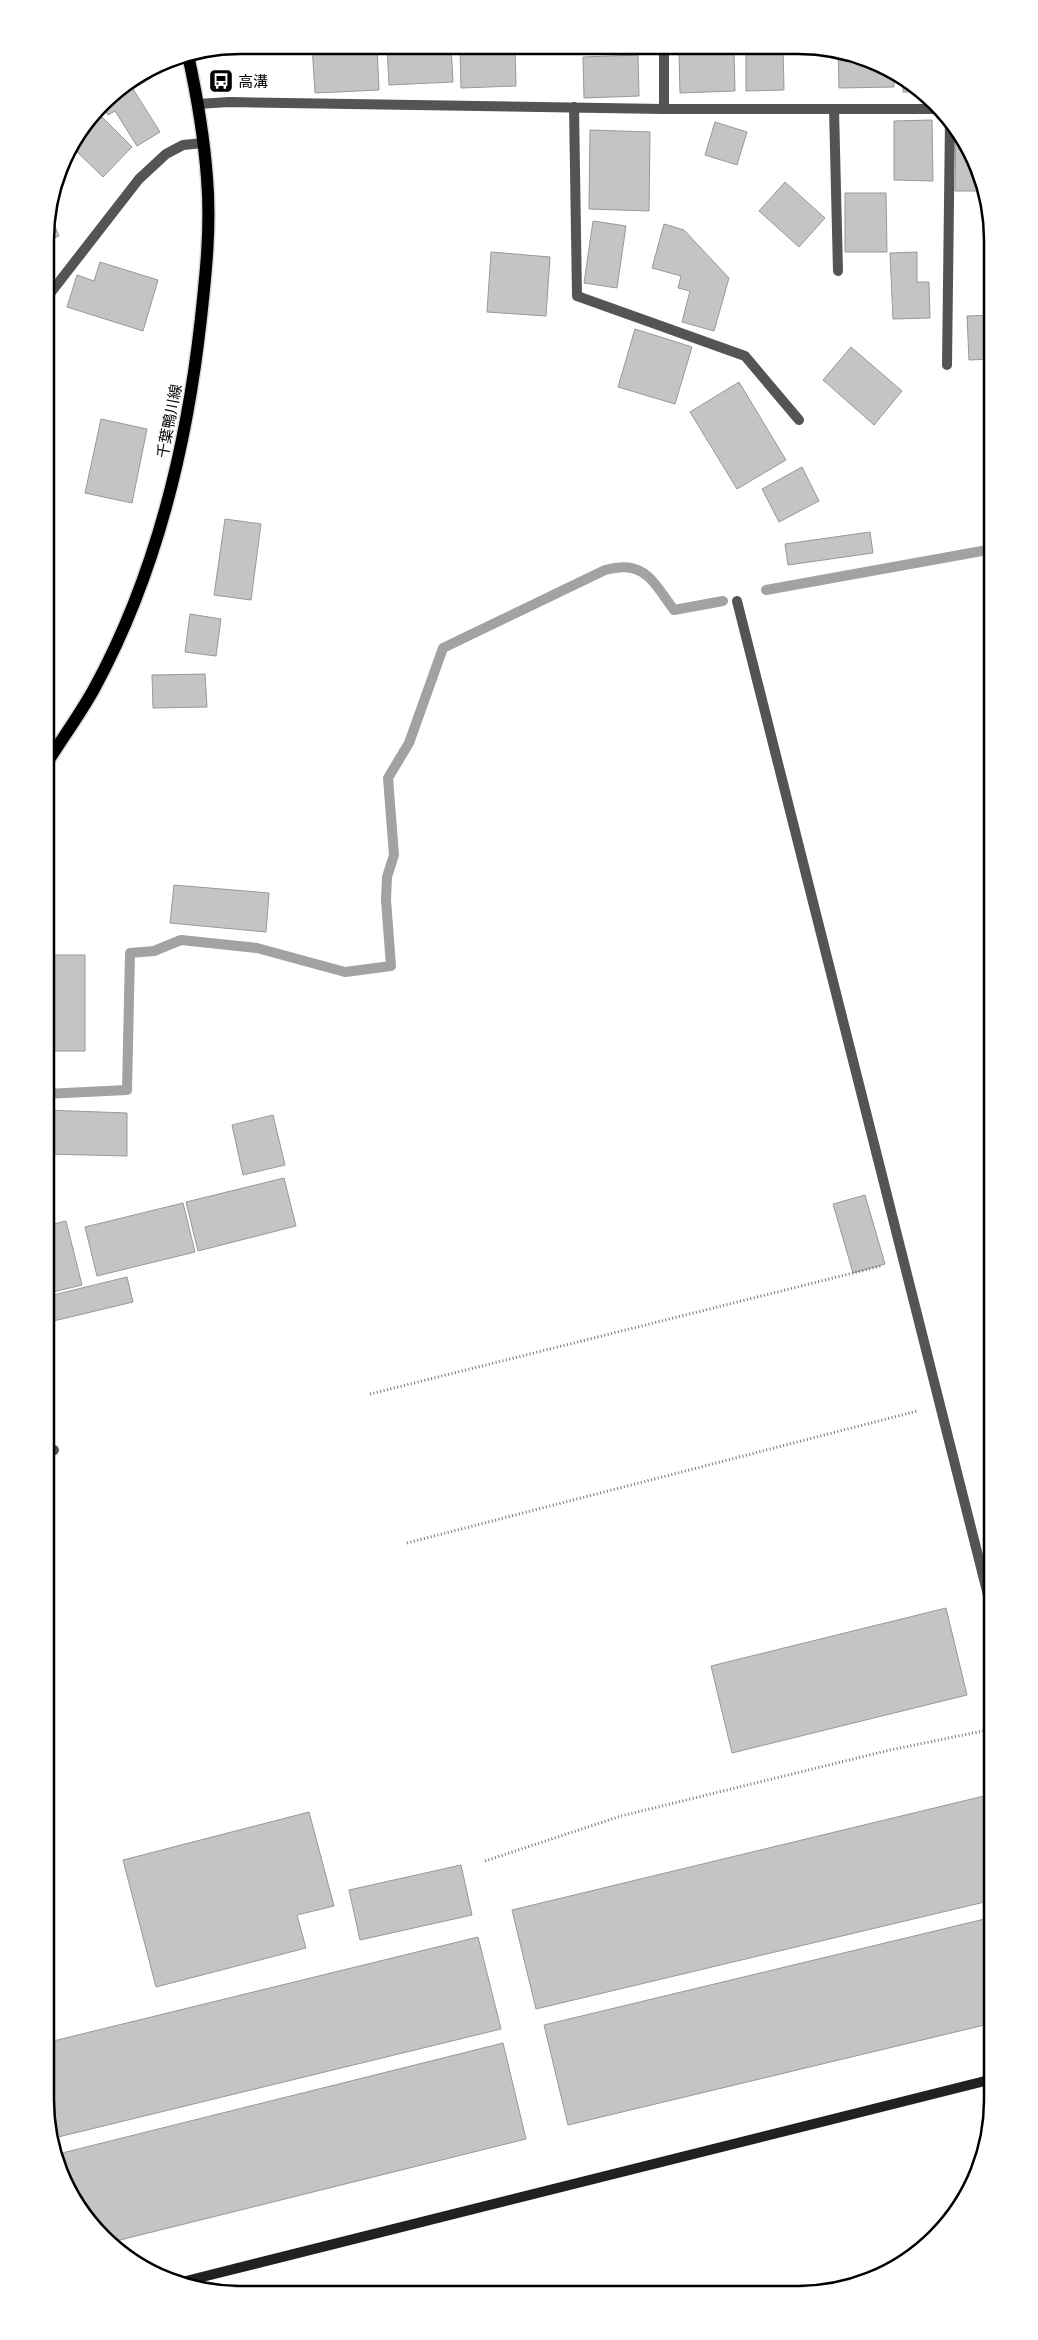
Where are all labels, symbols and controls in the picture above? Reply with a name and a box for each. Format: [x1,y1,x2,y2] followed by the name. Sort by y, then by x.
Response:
[208,68,234,94] bus stop icon: 高溝
[238,73,268,90] place label: 高溝
[153,383,185,459] street label: 千葉鴨川線

